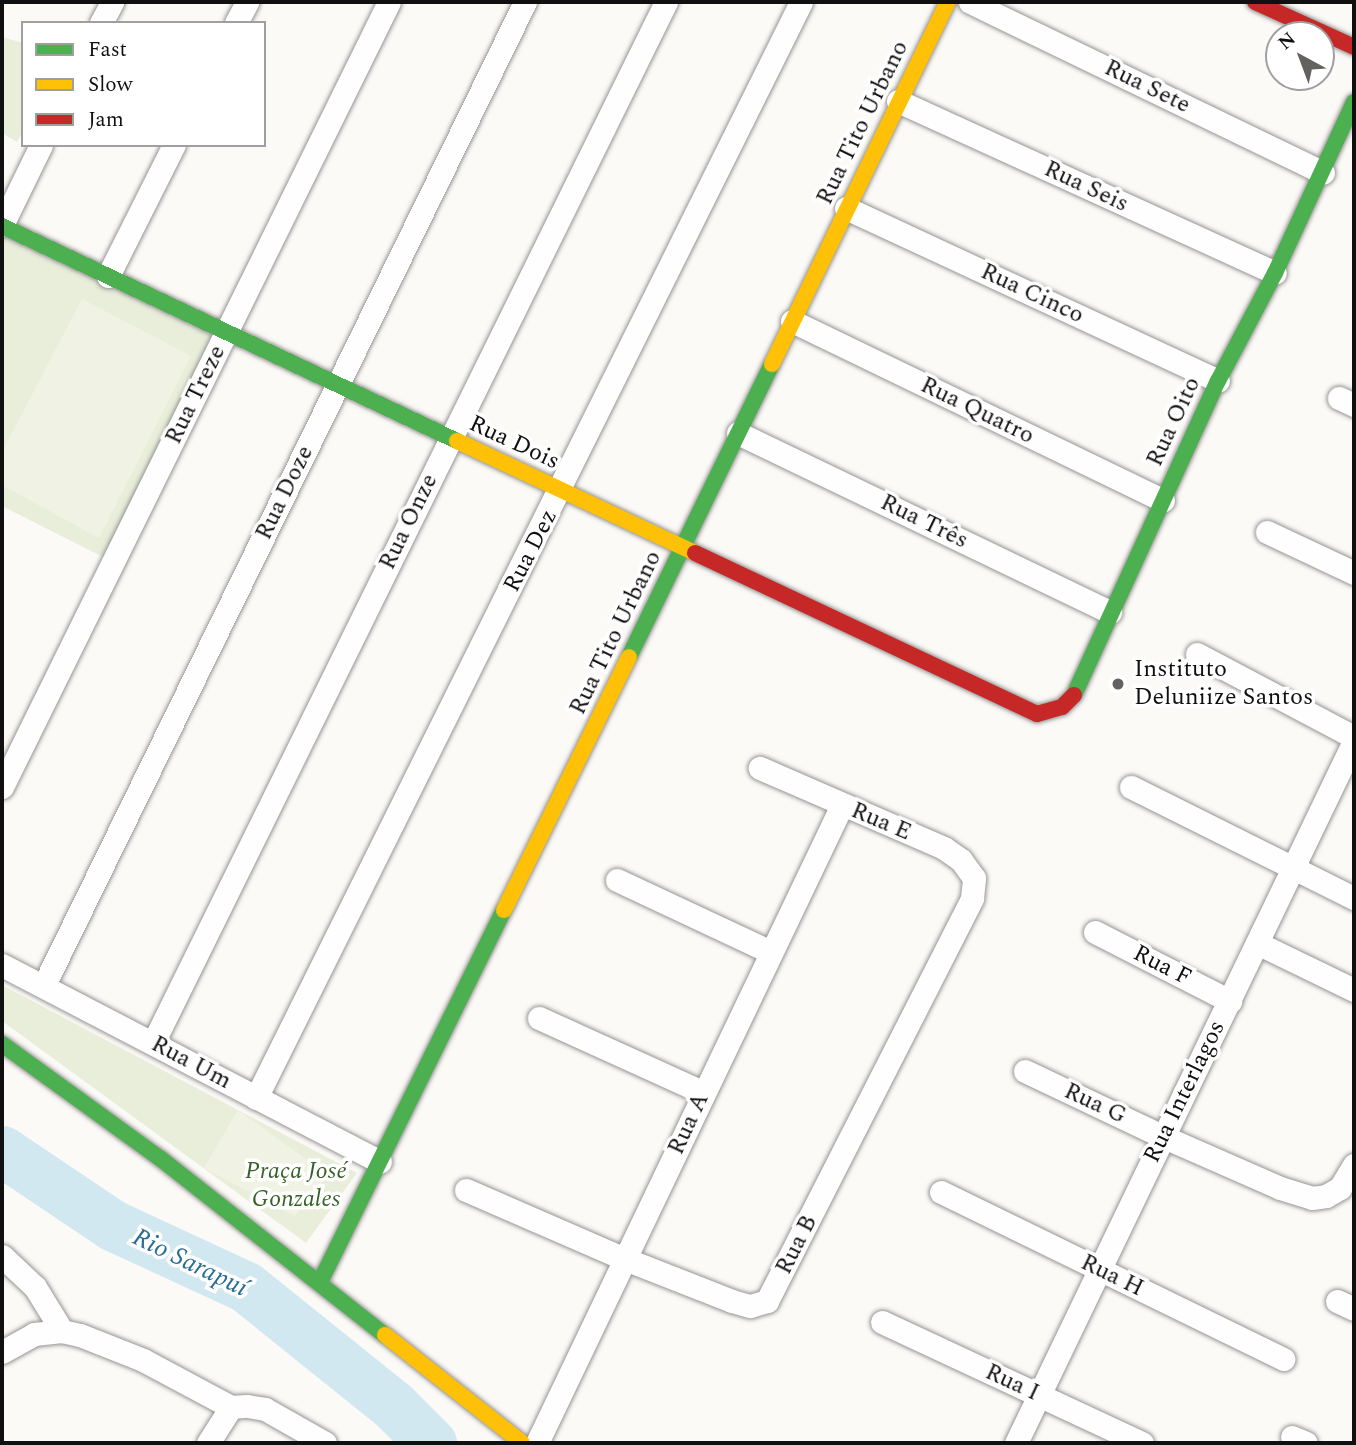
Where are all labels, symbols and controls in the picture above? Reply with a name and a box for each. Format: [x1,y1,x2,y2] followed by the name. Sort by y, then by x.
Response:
[21,21,266,147] legend
[1265,21,1335,91] north arrow
[1272,25,1303,57] text: N
[88,34,127,66] text: Fast
[811,36,915,210] street label: Rua Tito Urbano
[1099,54,1195,120] street label: Rua Sete
[88,69,132,101] text: Slow
[88,104,124,136] text: Jam
[1039,155,1133,219] street label: Rua Seis
[976,258,1088,330] street label: Rua Cinco
[160,341,232,449] street label: Rua Treze
[915,371,1039,451] street label: Rua Quatro
[1141,373,1207,471] street label: Rua Oito
[464,410,564,476] street label: Rua Dois
[250,441,320,545] street label: Rua Doze
[373,469,445,575] street label: Rua Onze
[875,488,973,556] street label: Rua Três
[498,505,564,597] street label: Rua Dez
[564,546,668,720] street label: Rua Tito Urbano
[1134,656,1313,712] place label: Instituto Deluniize Santos
[1108,674,1128,694] marker: Instituto Deluniize Santos
[847,796,915,848] street label: Rua E
[1128,939,1196,993] street label: Rua F
[1138,1016,1232,1168] street label: Rua Interlagos
[146,1030,236,1096] street label: Rua Um
[1059,1077,1131,1131] street label: Rua G
[662,1088,716,1160] street label: Rua A
[245,1158,347,1214] park label: Praça José Gonzales
[770,1210,824,1280] street label: Rua B
[127,1222,253,1304] water label: Rio Sarapuí
[1076,1248,1148,1304] street label: Rua H
[980,1358,1044,1408] street label: Rua I

